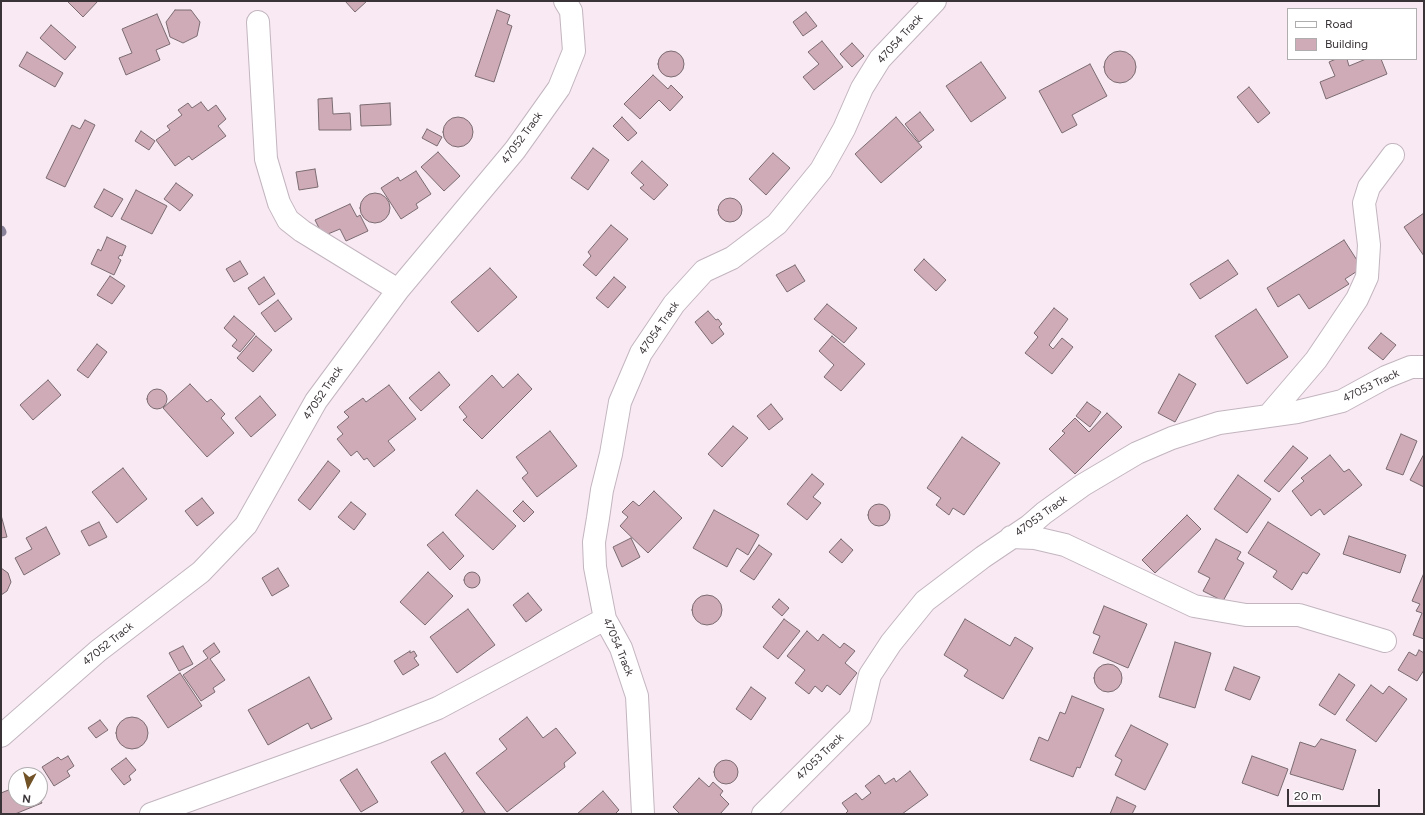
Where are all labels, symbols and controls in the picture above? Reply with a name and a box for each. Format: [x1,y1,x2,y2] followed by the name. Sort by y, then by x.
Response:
[1287,8,1417,60] legend
[874,12,926,66] street label: 47054 Track
[1325,17,1353,31] text: Road
[1325,37,1368,51] text: Building
[499,109,545,167] street label: 47052 Track
[636,299,682,357] street label: 47054 Track
[300,364,346,422] street label: 47052 Track
[1341,367,1401,405] street label: 47053 Track
[1012,493,1070,539] street label: 47053 Track
[600,616,636,678] street label: 47054 Track
[80,620,136,668] street label: 47052 Track
[793,731,847,783] street label: 47053 Track
[8,767,48,807] north arrow
[1289,781,1382,807] scale bar
[1294,789,1322,803] text: 20 m
[22,791,32,805] text: N

